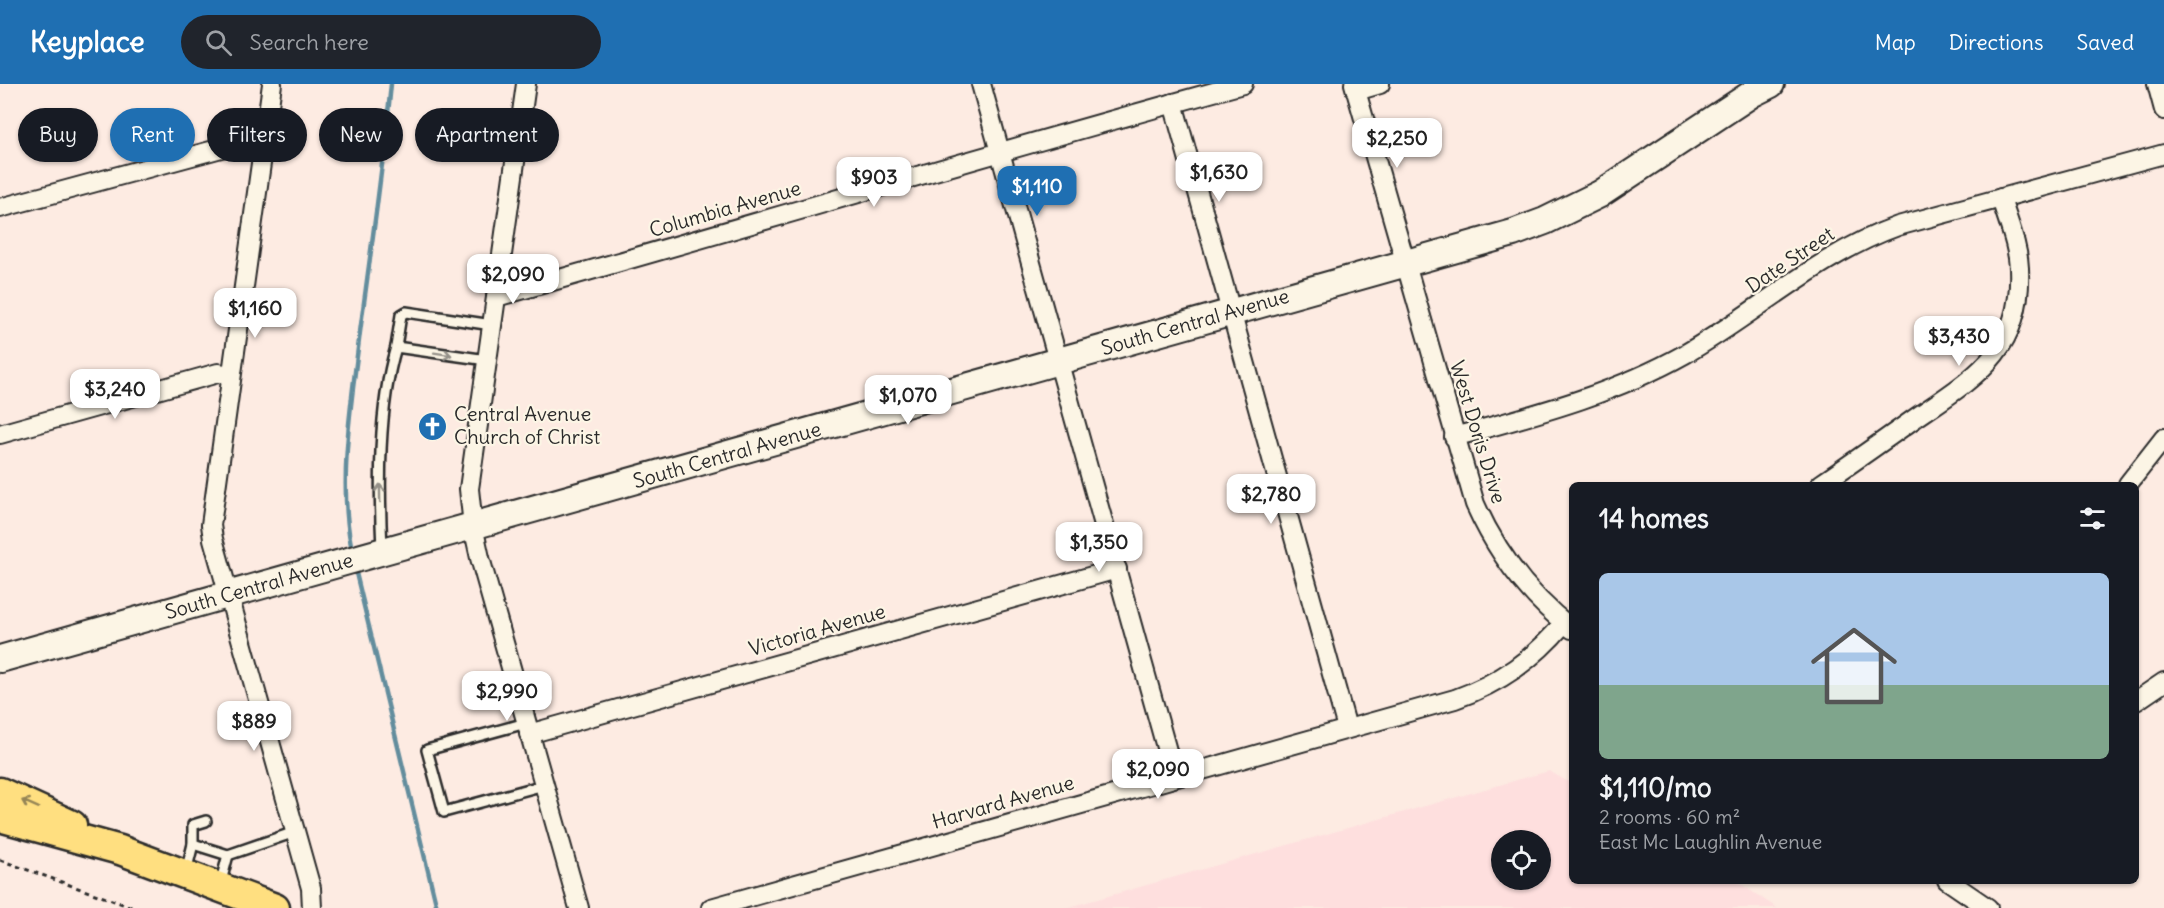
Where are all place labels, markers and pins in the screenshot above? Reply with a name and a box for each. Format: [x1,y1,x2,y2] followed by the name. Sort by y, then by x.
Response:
[1348,118,1446,169] pin: $2,250
[1170,152,1268,203] pin: $1,630
[838,157,910,208] pin: $903
[988,166,1086,217] pin: $1,110
[464,254,562,305] pin: $2,090
[206,288,304,339] pin: $1,160
[1910,316,2008,367] pin: $3,430
[66,369,164,420] pin: $3,240
[859,375,957,426] pin: $1,070
[454,401,601,449] place label: Central Avenue Church of Christ
[417,410,449,442] church icon: Central Avenue Church of Christ
[1222,474,1320,525] pin: $2,780
[1050,522,1148,573] pin: $1,350
[458,671,556,722] pin: $2,990
[218,701,290,752] pin: $889
[1109,749,1207,800] pin: $2,090

